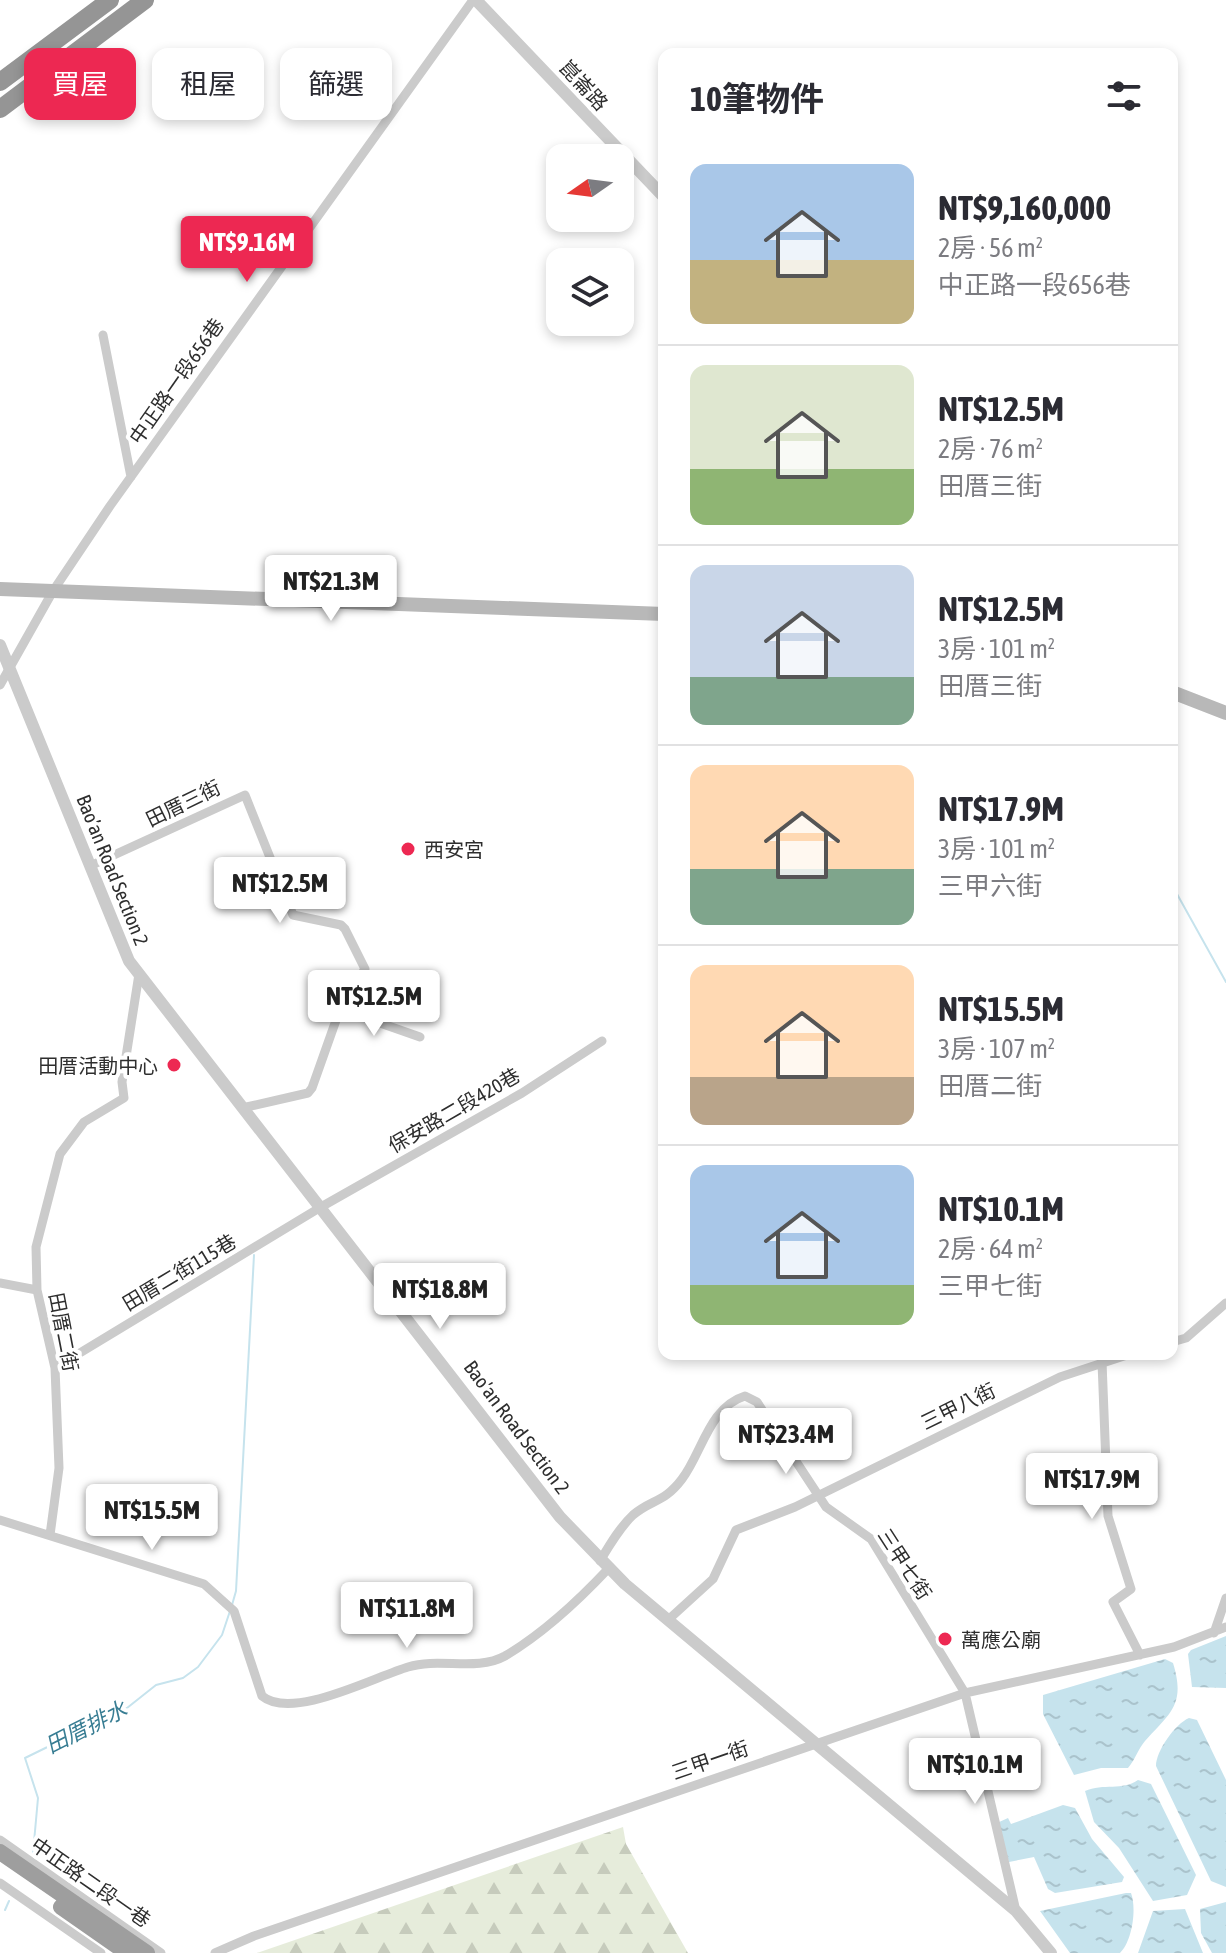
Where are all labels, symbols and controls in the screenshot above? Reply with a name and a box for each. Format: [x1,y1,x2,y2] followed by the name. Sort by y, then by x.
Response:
[24,48,136,120] chip: 買屋
[152,48,264,120] chip: 租屋
[280,48,392,120] chip: 篩選
[555,55,613,115] street label: 崑崙路
[1102,74,1146,118] icon: filters
[690,79,824,118] text: 10筆物件
[546,144,634,232] north arrow
[546,144,634,336] map controls
[938,188,1111,227] text: NT$9,160,000
[754,196,850,292] icon: home
[164,216,330,284] pin: NT$9.16M
[199,227,295,257] text: NT$9.16M
[938,233,1043,263] text: 2房 · 56 m²
[546,248,634,336] button: layers
[938,270,1131,300] text: 中正路一段656巷
[124,314,228,448] street label: 中正路一段656巷
[938,389,1064,428] text: NT$12.5M
[754,397,850,493] icon: home
[938,434,1043,464] text: 2房 · 76 m²
[938,471,1042,501] text: 田厝三街
[248,555,414,623] pin: NT$21.3M
[283,566,379,596] text: NT$21.3M
[938,589,1064,628] text: NT$12.5M
[754,597,850,693] icon: home
[938,634,1055,664] text: 3房 · 101 m²
[938,671,1042,701] text: 田厝三街
[142,775,224,831] street label: 田厝三街
[938,789,1064,828] text: NT$17.9M
[72,791,154,949] street label: Bao’an Road Section 2
[754,797,850,893] icon: home
[938,834,1055,864] text: 3房 · 101 m²
[424,838,484,861] place label: 西安宮
[399,840,417,858] marker: 西安宮
[197,857,363,925] pin: NT$12.5M
[232,868,328,898] text: NT$12.5M
[938,871,1042,901] text: 三甲六街
[291,970,457,1038] pin: NT$12.5M
[326,981,422,1011] text: NT$12.5M
[938,989,1064,1028] text: NT$15.5M
[754,997,850,1093] icon: home
[938,1034,1055,1064] text: 3房 · 107 m²
[38,1054,158,1077] place label: 田厝活動中心
[165,1056,183,1074] marker: 田厝活動中心
[384,1063,524,1157] street label: 保安路二段420巷
[938,1071,1042,1101] text: 田厝二街
[938,1189,1064,1228] text: NT$10.1M
[754,1197,850,1293] icon: home
[118,1229,240,1315] street label: 田厝二街115巷
[938,1234,1043,1264] text: 2房 · 64 m²
[357,1263,523,1331] pin: NT$18.8M
[938,1271,1042,1301] text: 三甲七街
[392,1274,488,1304] text: NT$18.8M
[45,1291,83,1373] street label: 田厝二街
[459,1356,575,1498] street label: Bao’an Road Section 2
[917,1378,999,1434] street label: 三甲八街
[703,1408,869,1476] pin: NT$23.4M
[738,1419,834,1449] text: NT$23.4M
[1009,1453,1175,1521] pin: NT$17.9M
[1044,1464,1140,1494] text: NT$17.9M
[69,1484,235,1552] pin: NT$15.5M
[104,1495,200,1525] text: NT$15.5M
[874,1524,936,1604] street label: 三甲七街
[324,1582,490,1650] pin: NT$11.8M
[359,1593,455,1623] text: NT$11.8M
[961,1628,1041,1651] place label: 萬應公廟
[936,1630,954,1648] marker: 萬應公廟
[41,1695,132,1759] water label: 田厝排水
[668,1736,752,1784] street label: 三甲一街
[892,1738,1058,1806] pin: NT$10.1M
[927,1749,1023,1779] text: NT$10.1M
[27,1832,155,1932] street label: 中正路二段一巷

